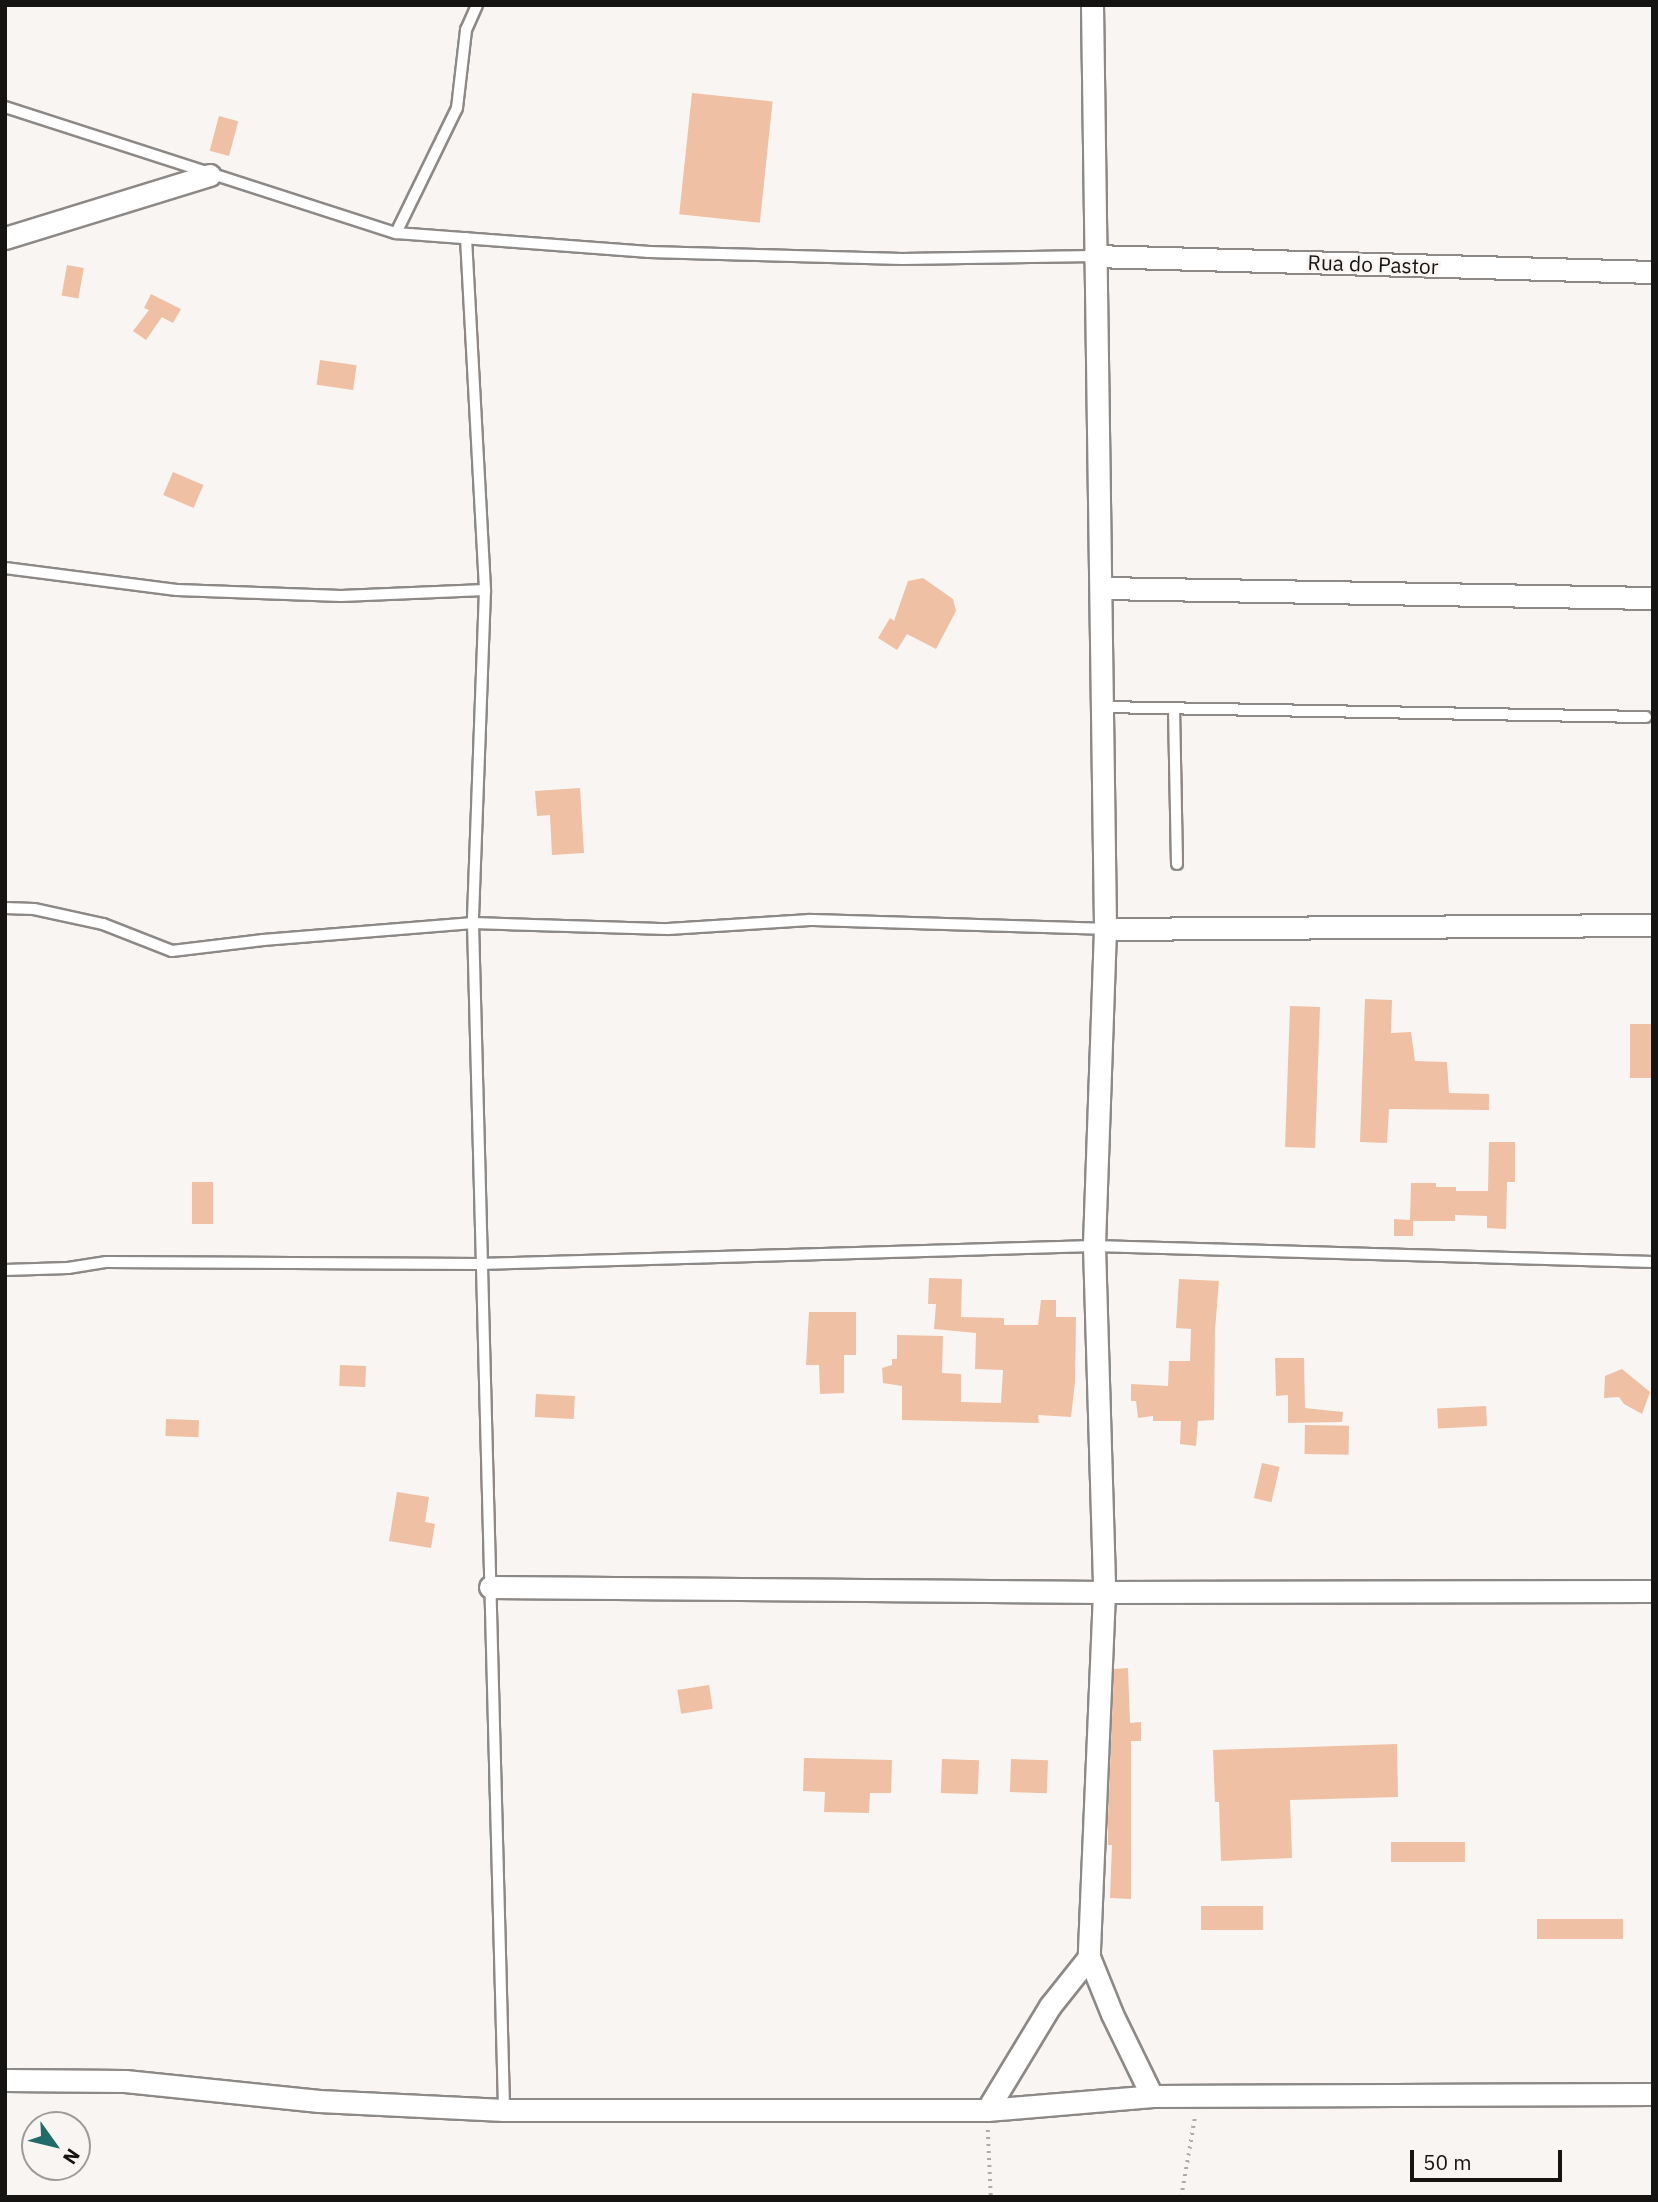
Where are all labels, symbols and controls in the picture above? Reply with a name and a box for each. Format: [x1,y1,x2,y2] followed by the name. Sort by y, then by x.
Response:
[1307,249,1439,279] street label: Rua do Pastor
[21,2111,91,2181] north arrow
[1413,2136,1565,2180] scale bar
[58,2144,86,2169] text: N
[1423,2148,1472,2176] text: 50 m

